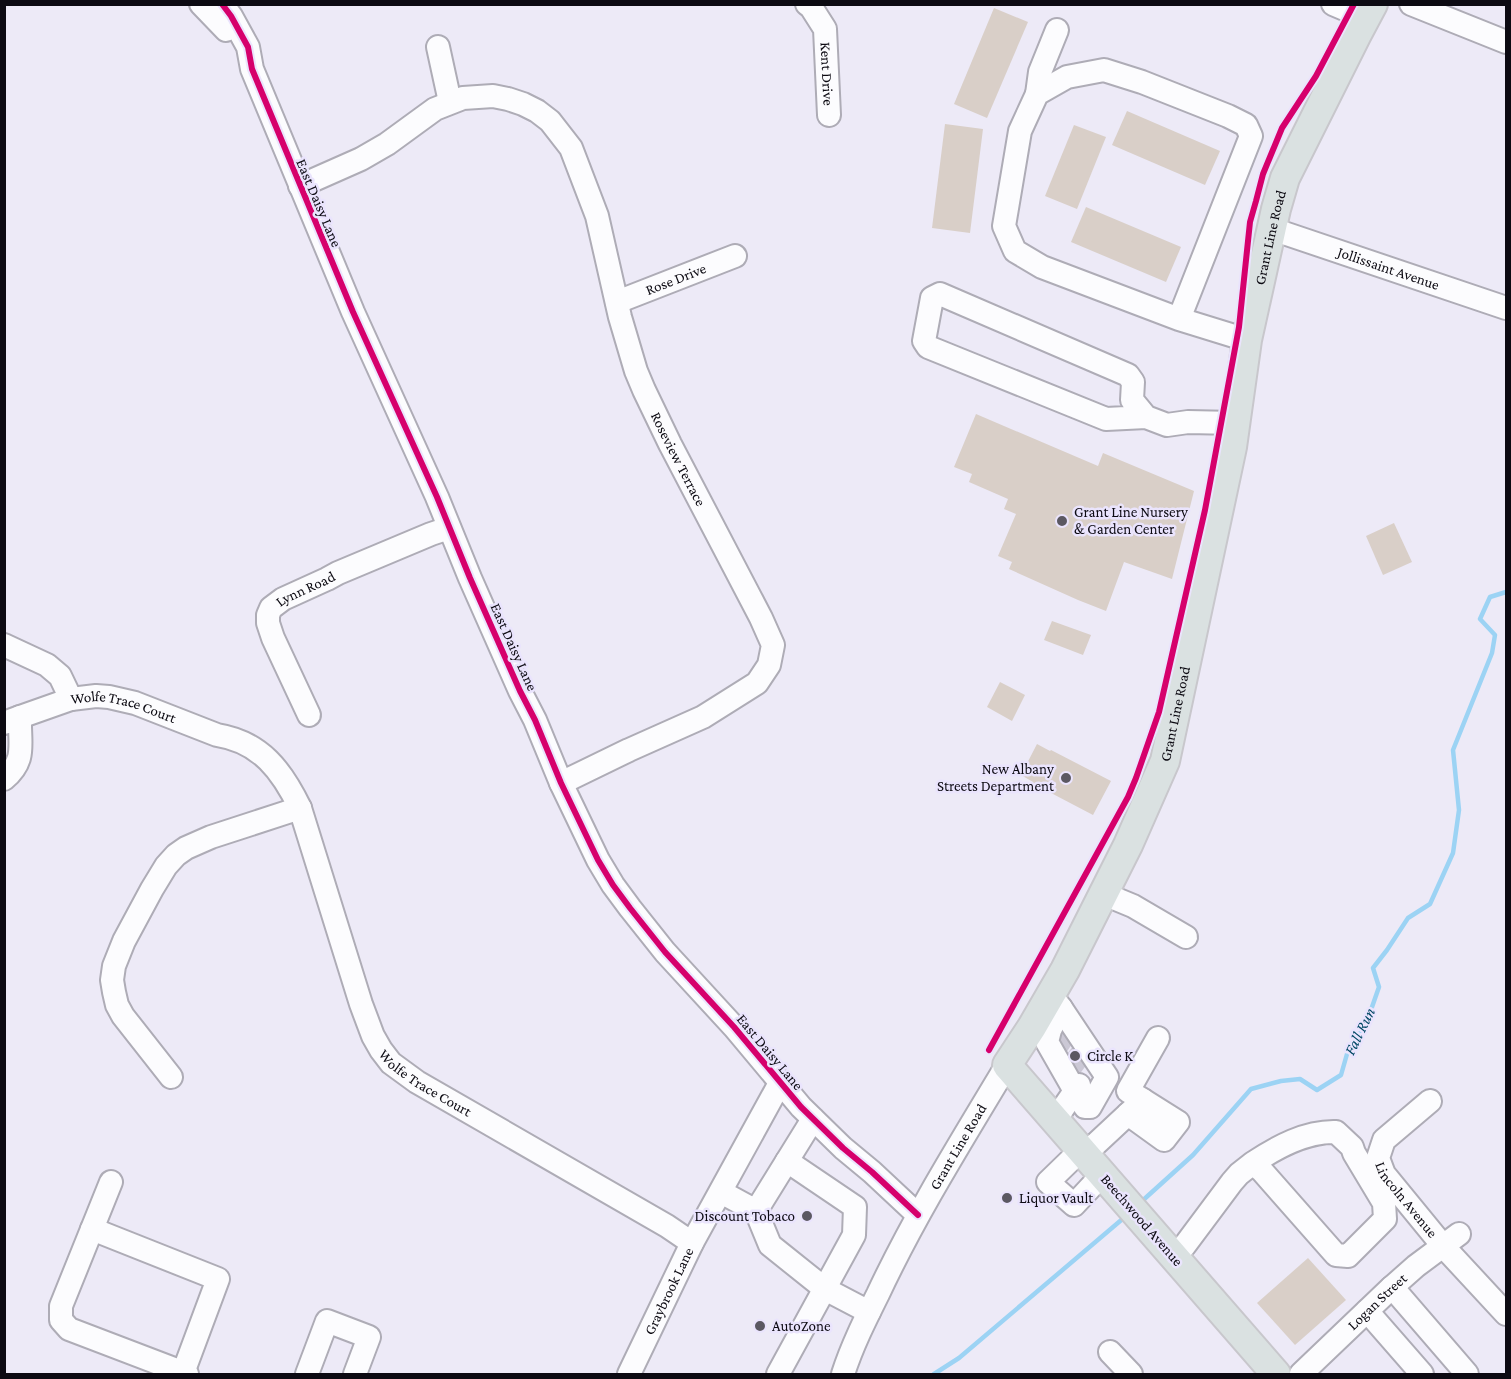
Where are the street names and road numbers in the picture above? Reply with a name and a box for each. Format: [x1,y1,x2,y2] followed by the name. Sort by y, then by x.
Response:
[818,42,837,106] street label: Kent Drive
[292,157,345,250] street label: East Daisy Lane
[1251,188,1289,286] street label: Grant Line Road
[1333,243,1442,293] street label: Jollissaint Avenue
[643,260,709,298] street label: Rose Drive
[648,409,709,509] street label: Roseview Terrace
[272,568,338,610] street label: Lynn Road
[487,601,541,694] street label: East Daisy Lane
[1157,665,1193,763] street label: Grant Line Road
[70,688,179,727] street label: Wolfe Trace Court
[733,1011,807,1094] street label: East Daisy Lane
[376,1046,475,1120] street label: Wolfe Trace Court
[927,1101,990,1192] street label: Grant Line Road
[1372,1160,1441,1241] street label: Lincoln Avenue
[1098,1171,1186,1269] street label: Beechwood Avenue
[641,1244,697,1337] street label: Graybrook Lane
[1344,1269,1411,1333] street label: Logan Street

